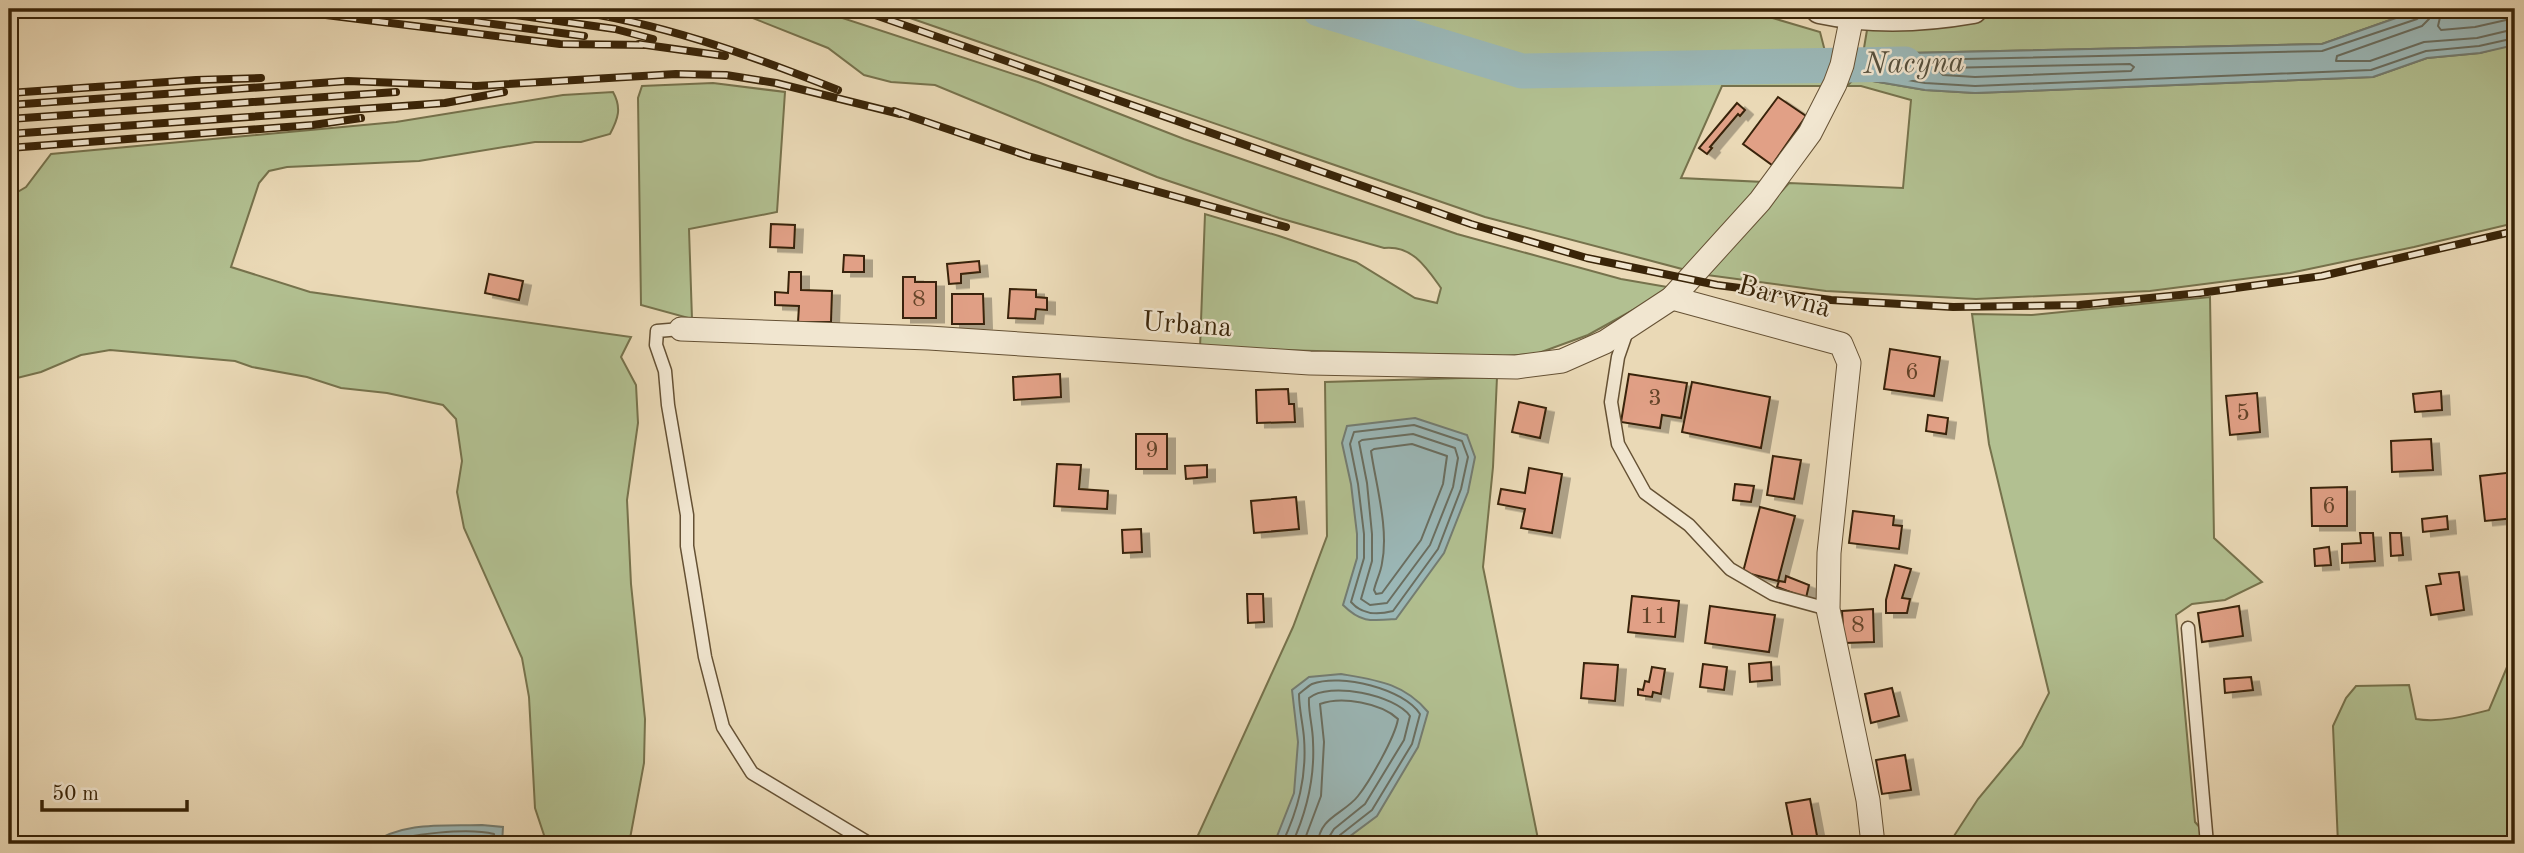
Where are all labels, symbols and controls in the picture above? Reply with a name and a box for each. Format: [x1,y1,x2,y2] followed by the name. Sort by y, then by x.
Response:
[1862,48,1965,80] water label: Nacyna
[1734,272,1834,324] street label: Barwna
[912,288,926,312] house number: 8
[1141,309,1233,343] street label: Urbana
[1905,361,1919,385] house number: 6
[1648,387,1662,411] house number: 3
[2236,402,2250,426] house number: 5
[1145,439,1159,463] house number: 9
[2322,495,2336,519] house number: 6
[1640,605,1668,629] house number: 11
[1851,614,1865,638] house number: 8
[42,769,187,813] scale bar
[52,784,99,805] text: 50 m

